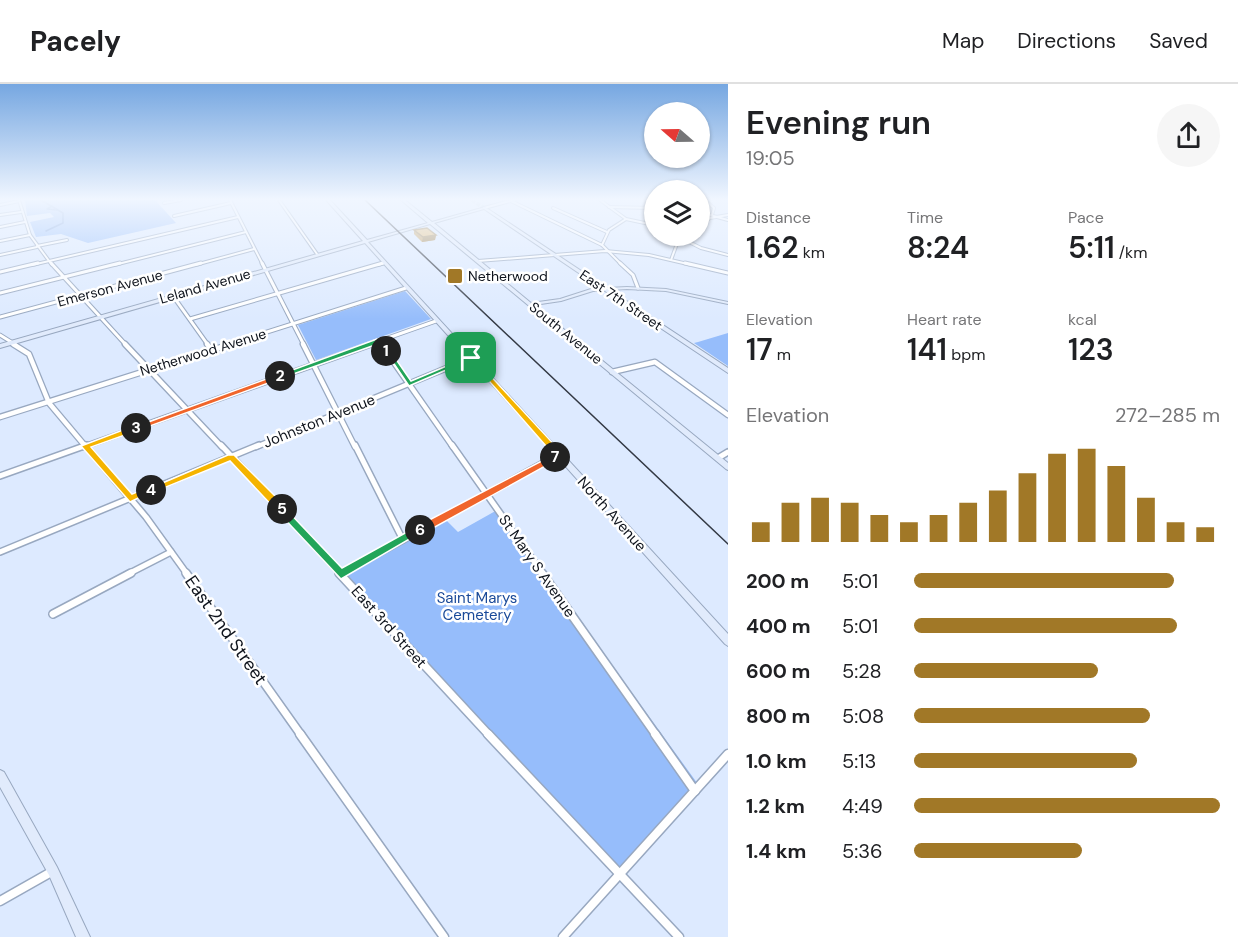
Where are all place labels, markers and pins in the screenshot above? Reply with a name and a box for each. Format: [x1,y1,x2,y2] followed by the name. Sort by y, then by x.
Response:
[446,267,464,285] marker: Netherwood
[468,267,548,285] place label: Netherwood
[445,332,496,383] pin
[371,336,401,366] pin: 1
[265,361,295,391] pin: 2
[121,413,151,443] pin: 3
[540,442,570,472] pin: 7
[136,475,166,505] pin: 4
[267,494,297,524] pin: 5
[405,515,435,545] pin: 6

